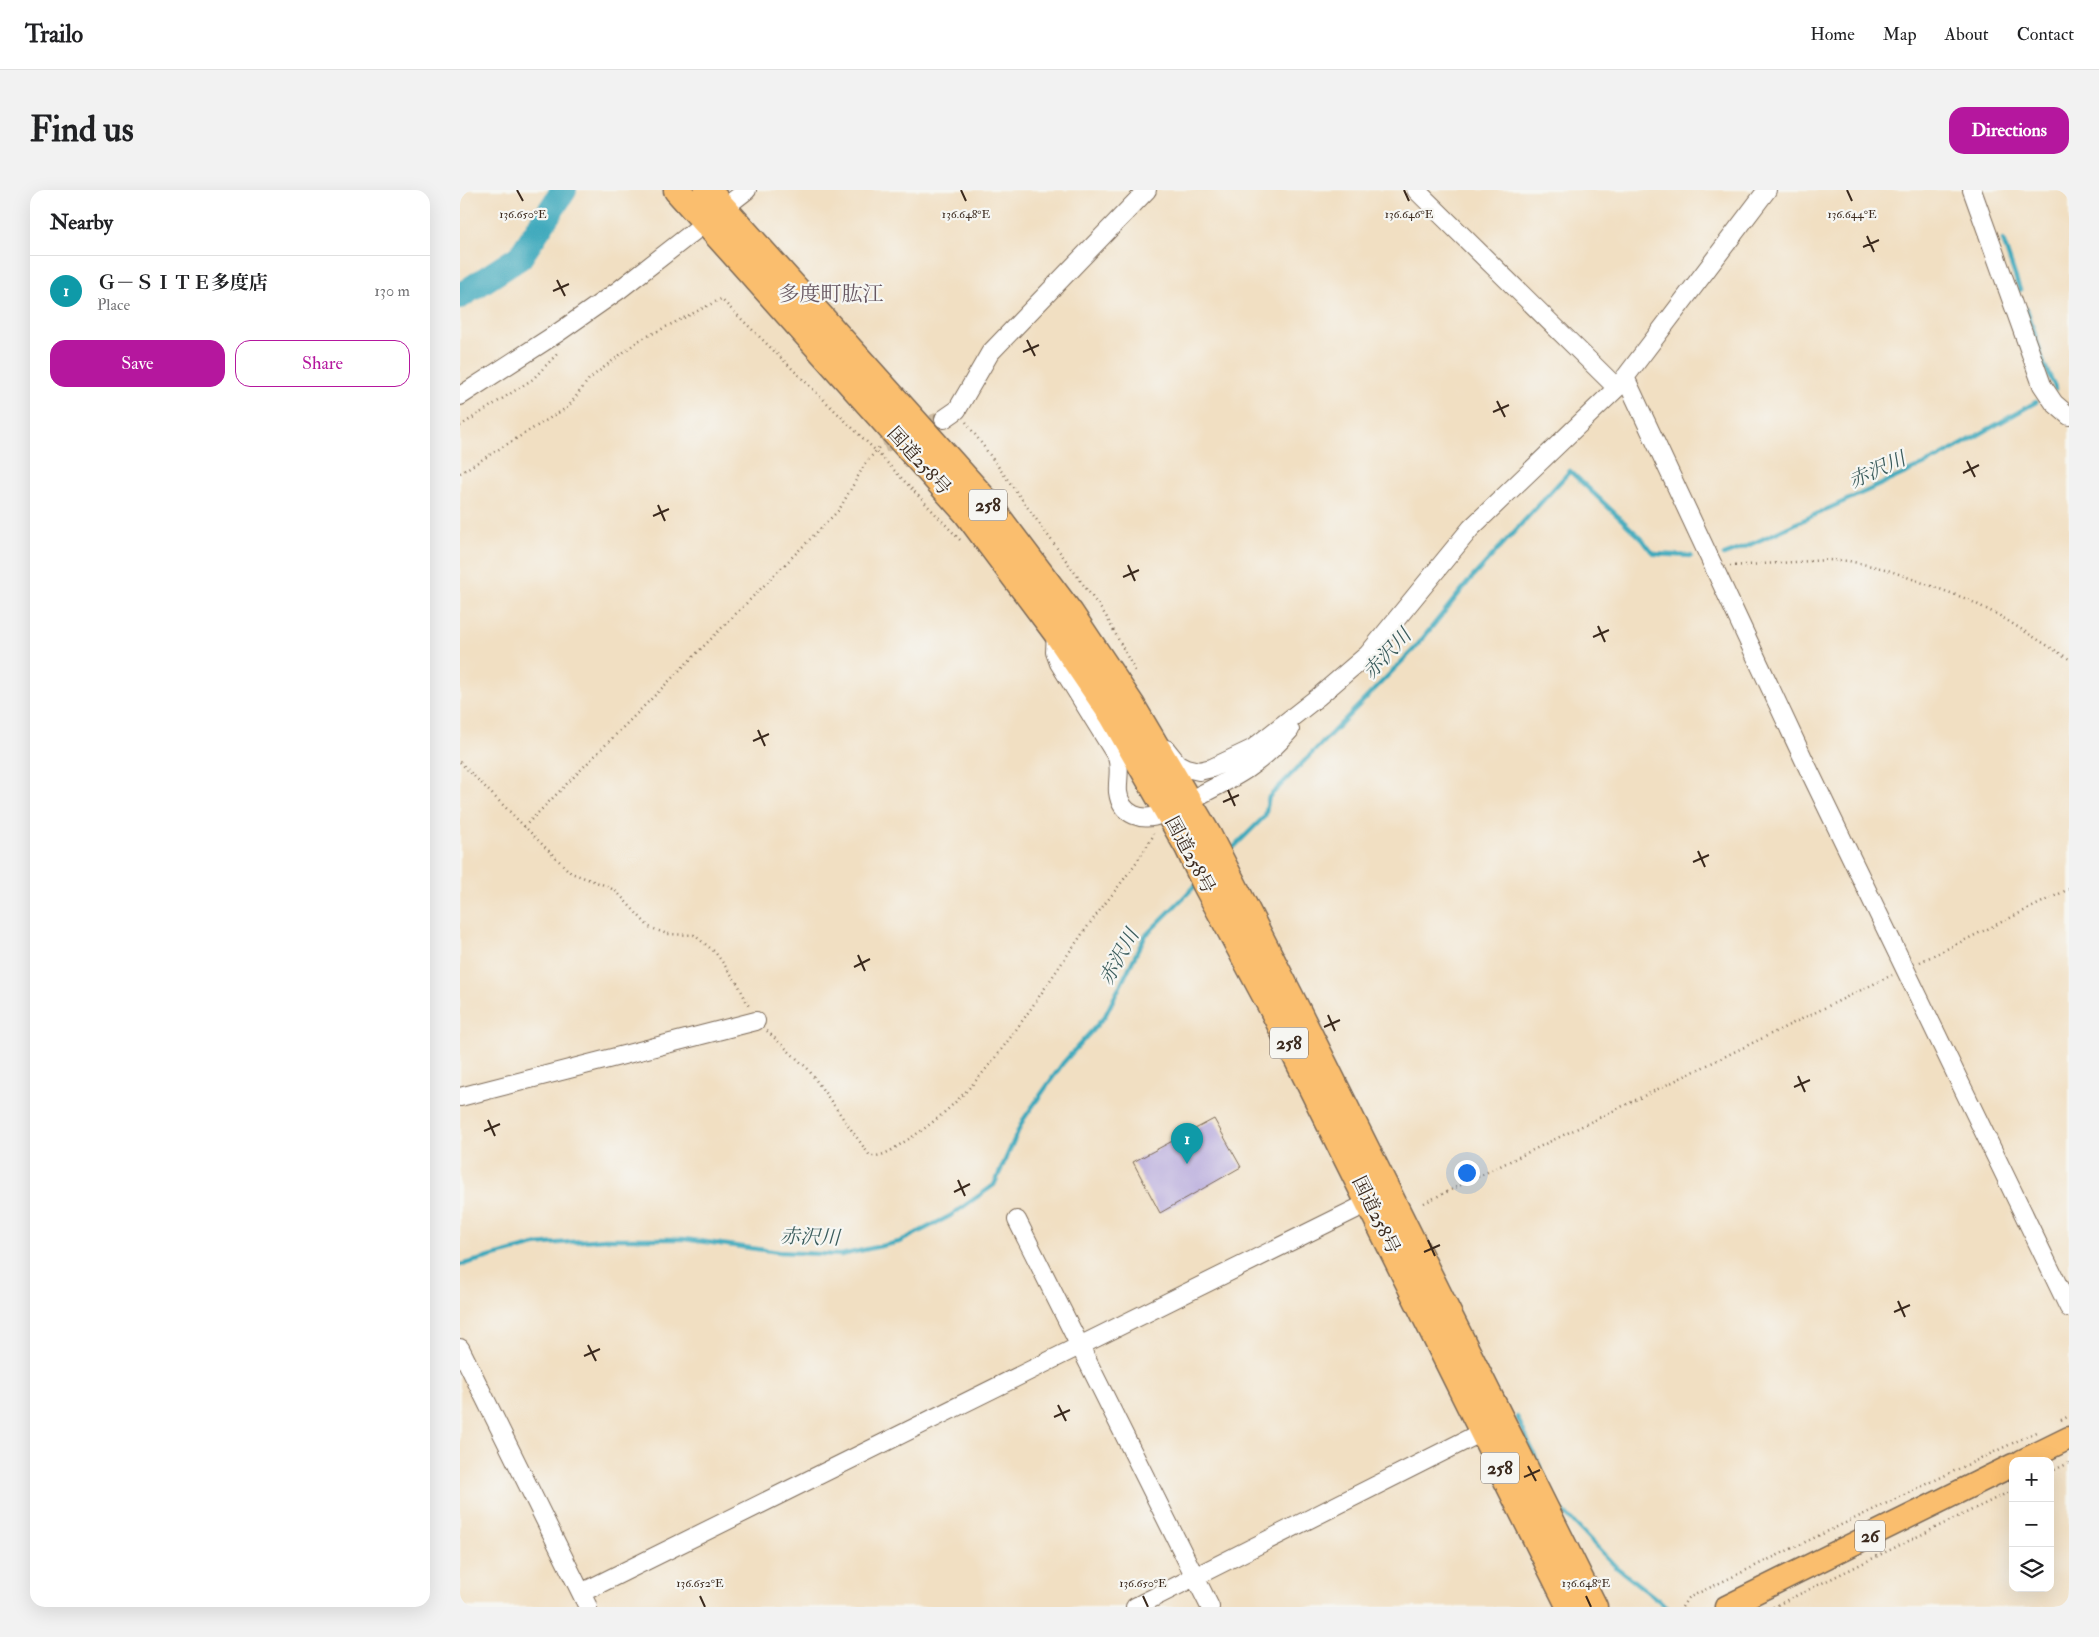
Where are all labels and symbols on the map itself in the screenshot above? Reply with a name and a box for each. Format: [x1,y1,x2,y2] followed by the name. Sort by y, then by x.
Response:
[499,207,547,222] text: 136.650°E
[942,207,990,222] text: 136.648°E
[1385,207,1434,222] text: 136.646°E
[1827,207,1877,222] text: 136.644°E
[779,281,884,308] district label: 多度町肱江
[882,422,956,500] street label: 国道258号
[1845,446,1911,494] water label: 赤沢川
[969,490,1007,520] road number: 258
[1357,622,1418,684] water label: 赤沢川
[1160,812,1220,898] street label: 国道258号
[1094,923,1145,989] water label: 赤沢川
[1270,1028,1308,1058] road number: 258
[1171,1123,1203,1164] pin: 1
[1454,1160,1480,1186] your location
[1347,1172,1405,1258] street label: 国道258号
[780,1223,842,1251] water label: 赤沢川
[1481,1452,1519,1484] road number: 258
[1855,1520,1885,1552] road number: 26
[676,1576,724,1591] text: 136.652°E
[1119,1576,1167,1591] text: 136.650°E
[1562,1576,1610,1591] text: 136.648°E

